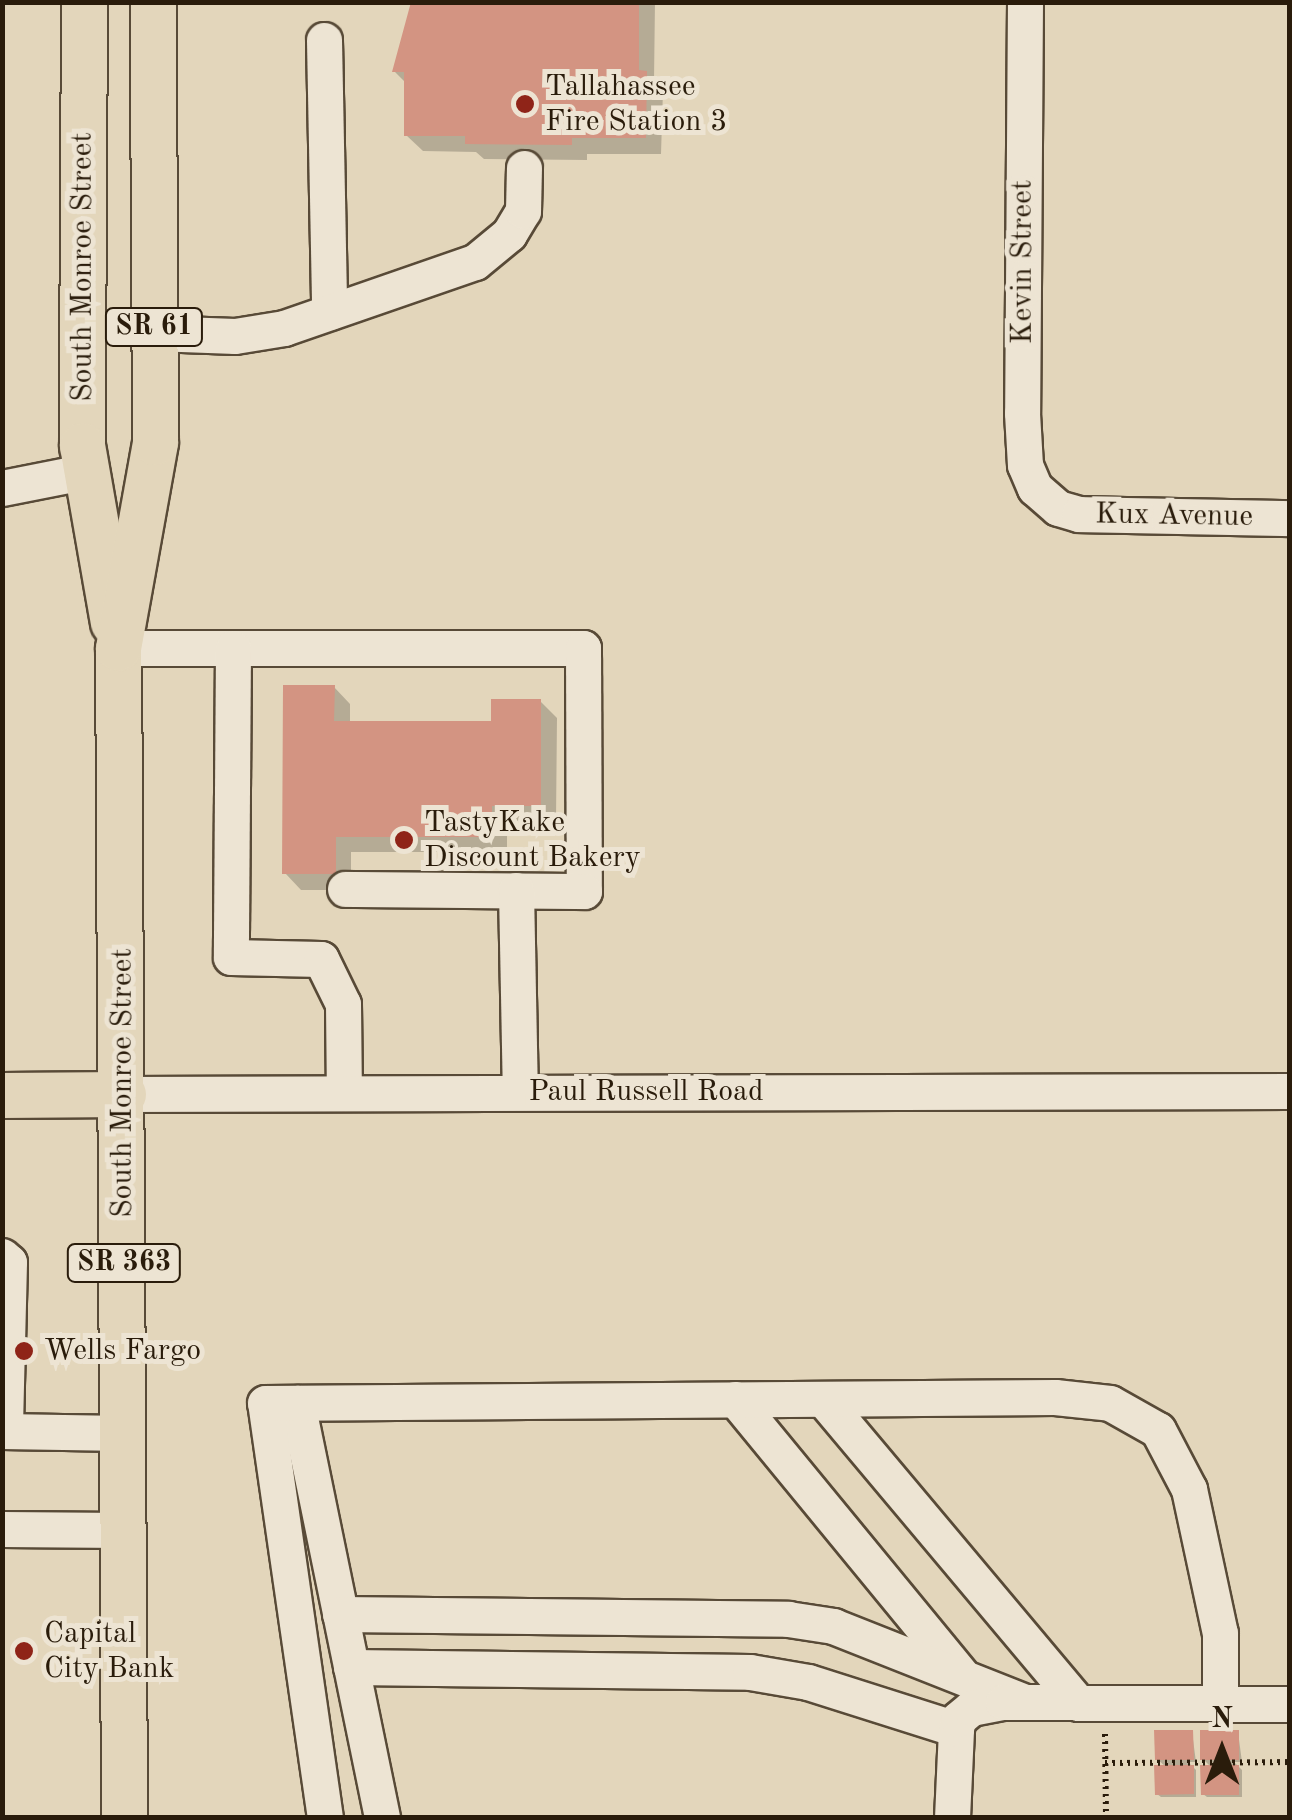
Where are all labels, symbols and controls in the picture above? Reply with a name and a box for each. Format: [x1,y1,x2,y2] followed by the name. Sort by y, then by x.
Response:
[545,69,727,140] place label: Tallahassee Fire Station 3
[514,93,536,115] marker: Tallahassee Fire Station 3
[65,132,101,402] street label: South Monroe Street
[1005,180,1041,344] street label: Kevin Street
[104,304,204,350] road number: SR 61
[1095,497,1253,535] street label: Kux Avenue
[424,805,641,876] place label: TastyKake Discount Bakery
[393,829,415,851] marker: TastyKake Discount Bakery
[105,948,141,1218] street label: South Monroe Street
[528,1074,764,1110] street label: Paul Russell Road
[66,1240,182,1286] road number: SR 363
[44,1333,201,1369] place label: Wells Fargo
[13,1340,35,1362] marker: Wells Fargo
[44,1616,174,1686] place label: Capital City Bank
[13,1640,35,1662] marker: Capital City Bank
[1172,1700,1272,1800] north arrow
[1211,1706,1233,1734] text: N

